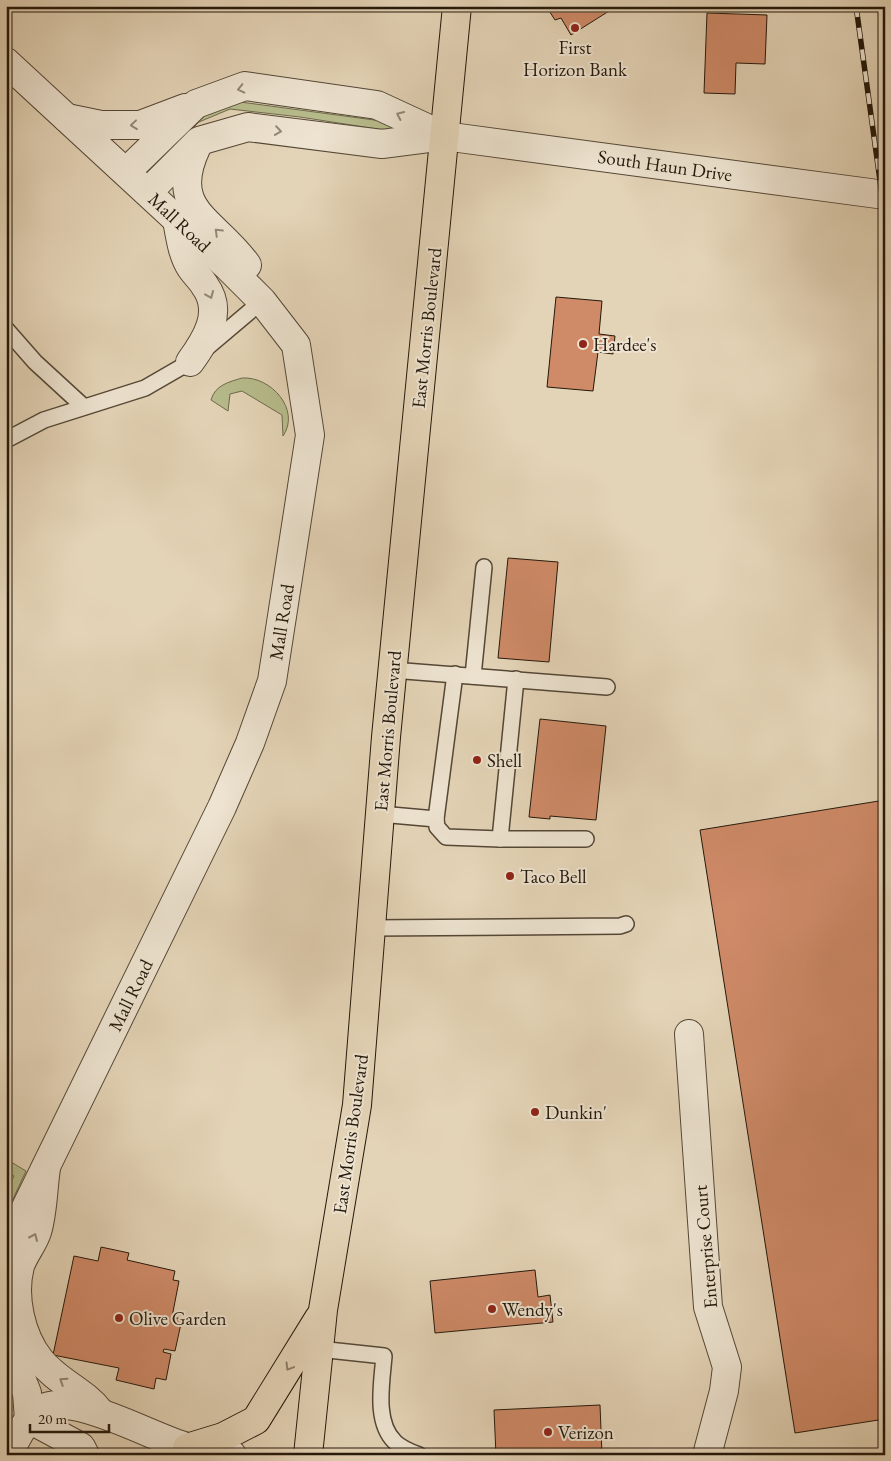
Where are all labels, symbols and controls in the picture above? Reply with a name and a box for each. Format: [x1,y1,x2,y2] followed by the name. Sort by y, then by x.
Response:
[569,22,581,34] marker: First Horizon Bank
[523,35,628,82] place label: First Horizon Bank
[237,83,246,94] one-way arrow
[396,111,405,122] one-way arrow
[129,120,137,131] one-way arrow
[274,126,283,136] one-way arrow
[596,144,734,187] street label: South Haun Drive
[143,187,217,258] street label: Mall Road
[214,229,223,238] one-way arrow
[406,246,447,410] street label: East Morris Boulevard
[203,290,214,299] one-way arrow
[593,332,657,357] place label: Hardee's
[577,338,589,350] marker: Hardee's
[263,582,300,662] street label: Mall Road
[368,649,407,812] street label: East Morris Boulevard
[487,748,523,773] place label: Shell
[471,754,483,766] marker: Shell
[520,864,587,889] place label: Taco Bell
[504,870,516,882] marker: Taco Bell
[102,955,159,1035] street label: Mall Road
[327,1052,374,1216] street label: East Morris Boulevard
[545,1100,607,1125] place label: Dunkin'
[529,1106,541,1118] marker: Dunkin'
[688,1184,723,1310] street label: Enterprise Court
[28,1233,38,1242] one-way arrow
[502,1297,563,1322] place label: Wendy's
[486,1303,498,1315] marker: Wendy's
[129,1306,227,1331] place label: Olive Garden
[113,1312,125,1324] marker: Olive Garden
[286,1362,296,1371] one-way arrow
[60,1378,69,1387] one-way arrow
[30,1401,109,1433] scale bar
[38,1409,67,1428] text: 20 m
[558,1420,614,1445] place label: Verizon
[542,1426,554,1438] marker: Verizon

